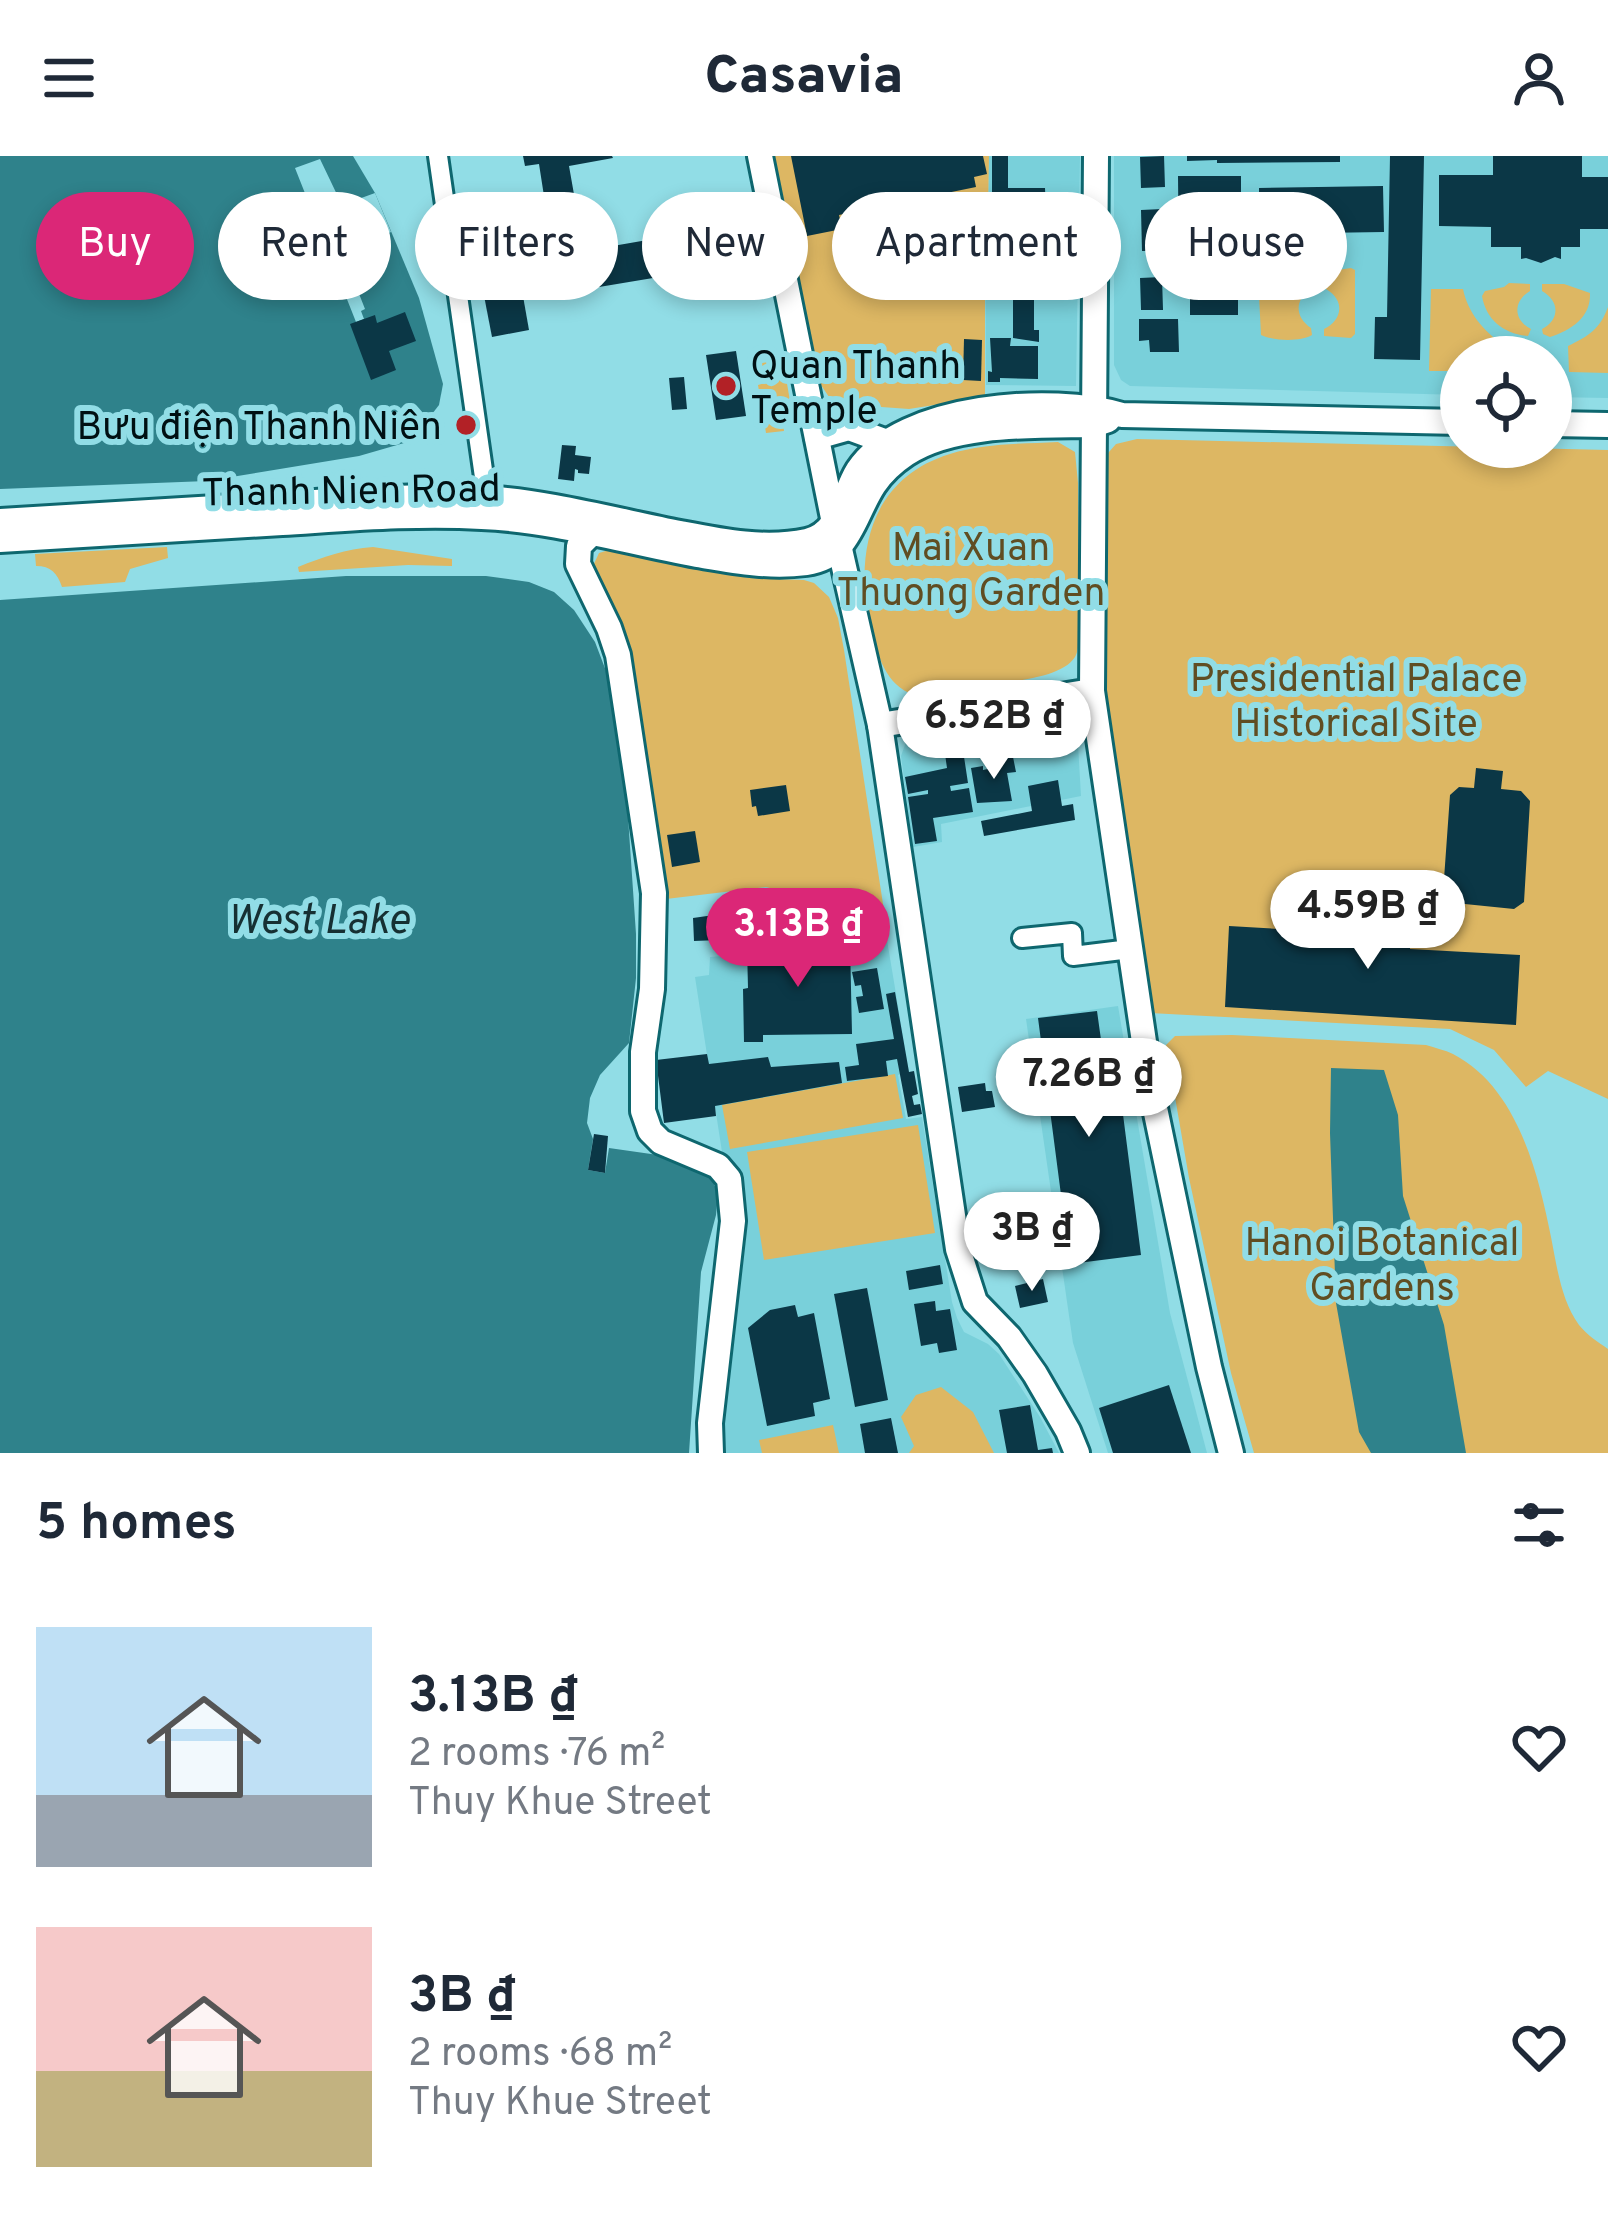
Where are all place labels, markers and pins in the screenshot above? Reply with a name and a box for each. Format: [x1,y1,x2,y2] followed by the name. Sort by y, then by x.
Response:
[750,344,961,438] place label: Quan Thanh Temple
[713,373,739,399] marker: Quan Thanh Temple
[76,405,442,454] place label: Bưu điện Thanh Niên
[453,412,479,438] marker: Bưu điện Thanh Niên
[883,680,1105,782] pin: 6.52B ₫
[1257,870,1479,972] pin: 4.59B ₫
[687,888,909,990] pin: 3.13B ₫
[978,1038,1200,1140] pin: 7.26B ₫
[961,1192,1103,1294] pin: 3B ₫

